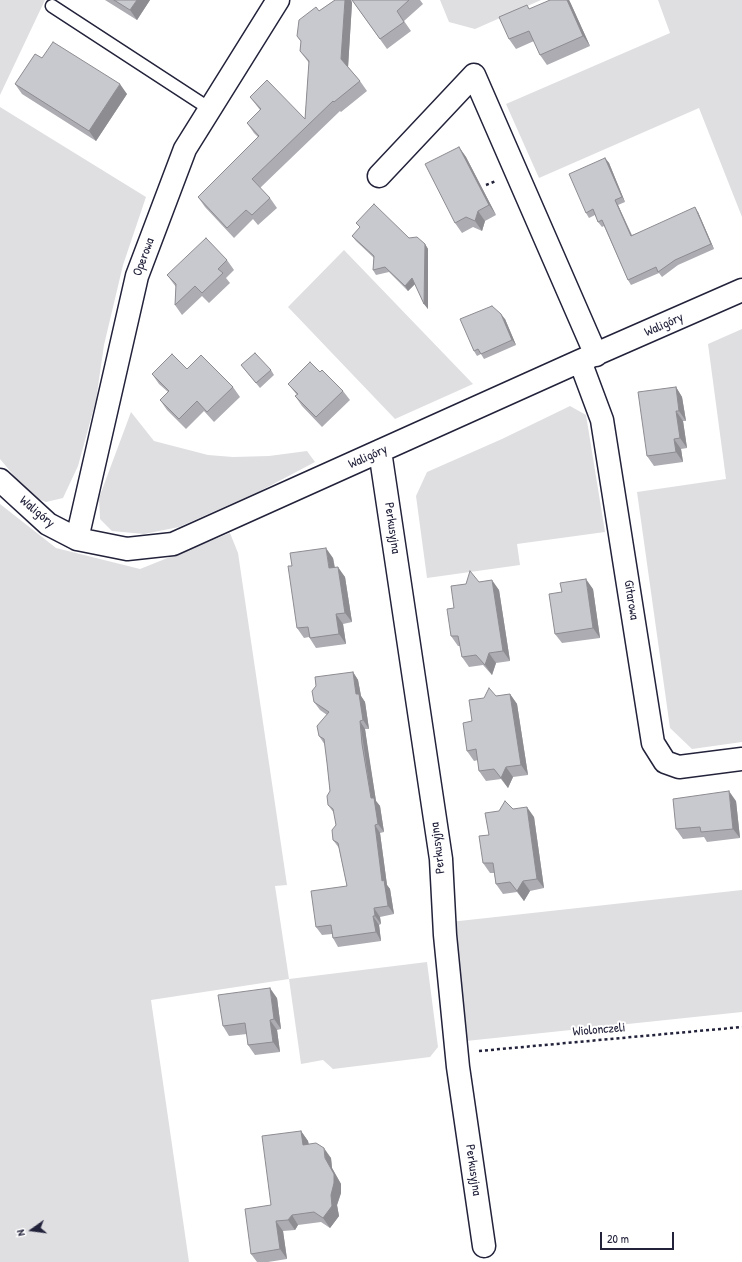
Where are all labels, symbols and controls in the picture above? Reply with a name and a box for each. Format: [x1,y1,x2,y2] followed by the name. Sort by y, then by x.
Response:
[130,236,158,278] street label: Operowa
[642,310,686,340] street label: Waligóry
[346,442,390,472] street label: Waligóry
[16,493,58,531] street label: Waligóry
[381,501,403,555] street label: Perkusyjna
[620,579,642,621] street label: Gitarowa
[427,821,449,875] street label: Perkusyjna
[572,1020,626,1040] street label: Wiolonczeli
[462,1143,484,1197] street label: Perkusyjna
[12,1210,52,1250] north arrow
[602,1224,676,1250] scale bar
[13,1228,28,1237] text: N
[607,1230,629,1247] text: 20 m

